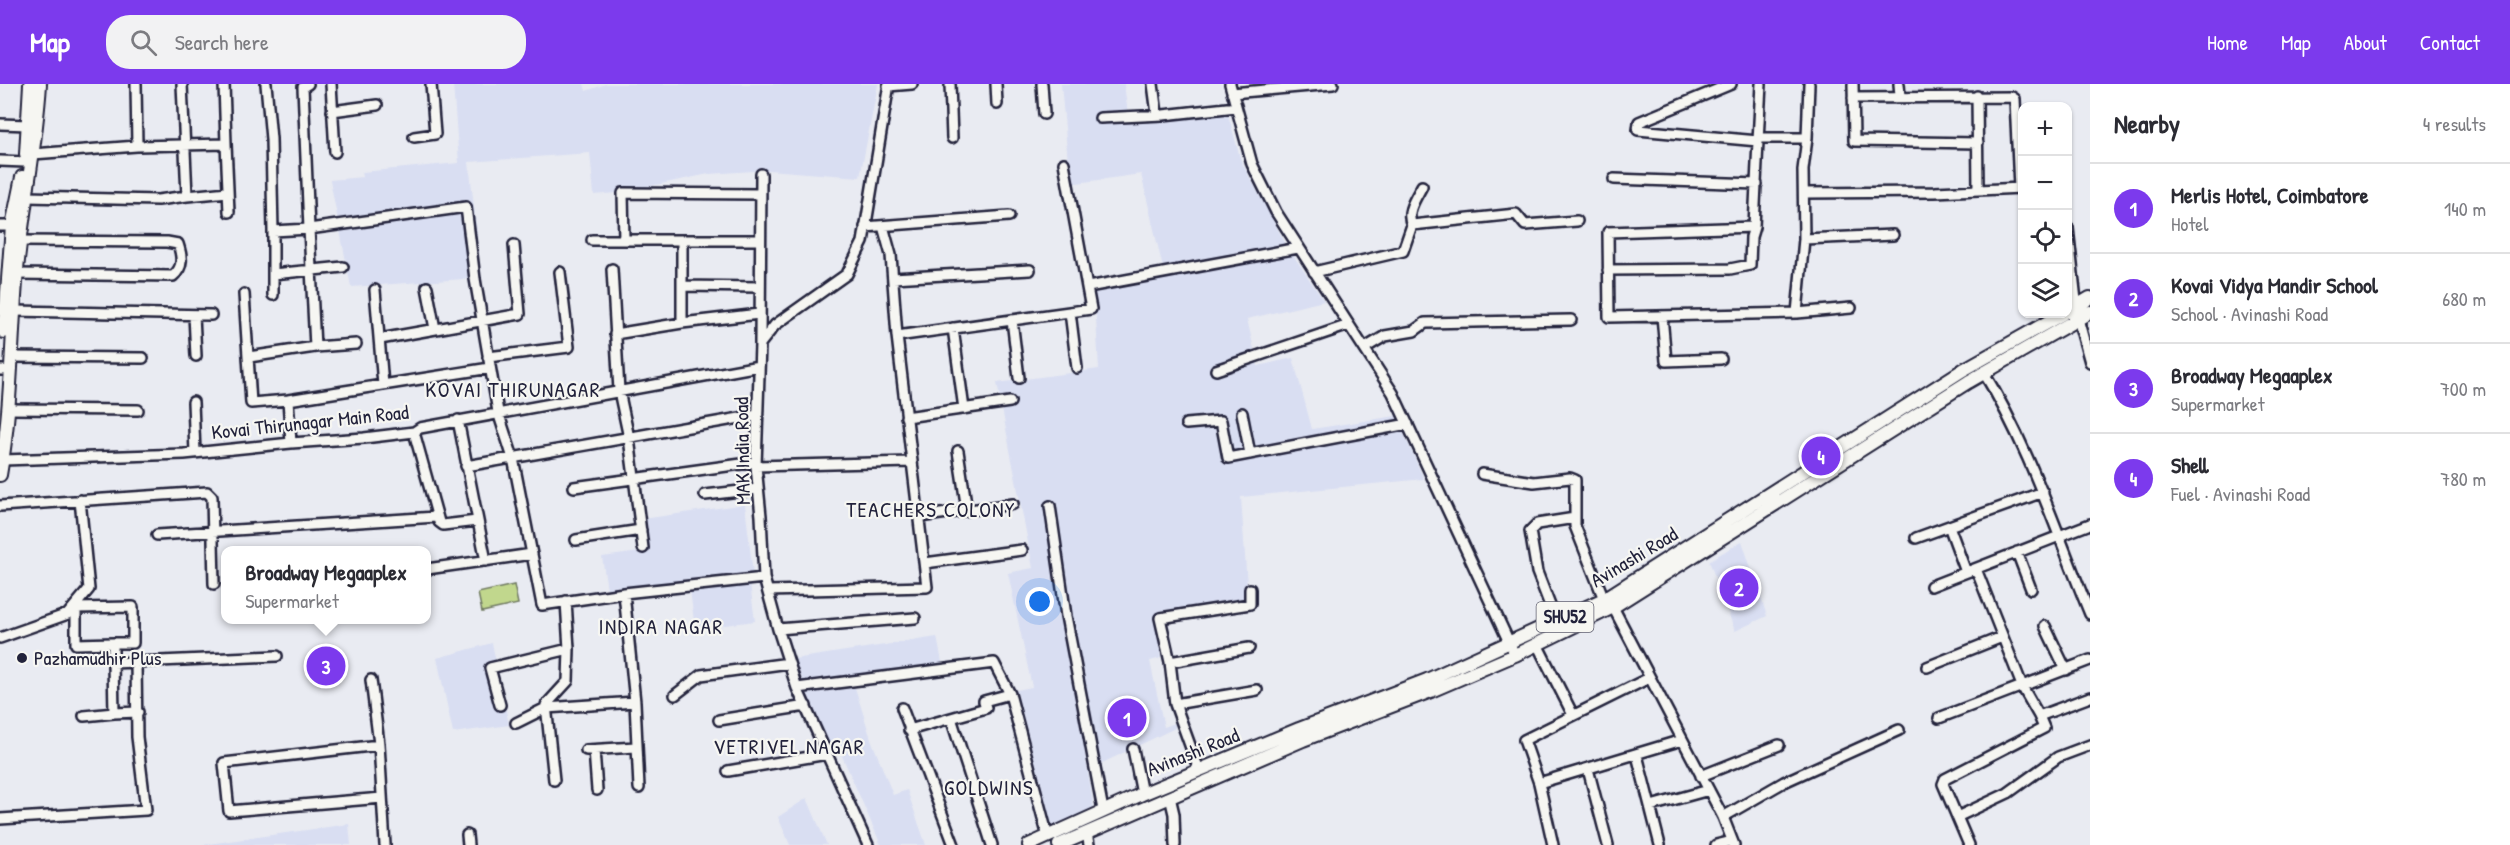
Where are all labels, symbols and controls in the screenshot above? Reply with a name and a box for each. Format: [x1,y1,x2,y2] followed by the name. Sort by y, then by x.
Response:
[106,15,526,69] search box
[30,23,70,61] text: Map
[127,26,160,59] icon: search
[175,27,269,57] text: Search here
[2207,28,2248,57] text: Home
[2281,28,2311,57] text: Map
[2344,28,2387,57] text: About
[2420,28,2480,57] text: Contact
[2018,102,2072,318] map controls
[2018,102,2072,156] button: +
[2114,106,2180,141] text: Nearby
[2423,110,2486,137] text: 4 results
[2018,156,2072,210] button: −
[2171,180,2369,210] text: Merlis Hotel, Coimbatore
[2130,195,2137,222] text: 1
[2444,195,2486,222] text: 140 m
[2018,210,2072,264] button: locate
[2171,210,2209,237] text: Hotel
[2018,264,2072,318] button: layers
[2171,270,2378,300] text: Kovai Vidya Mandir School
[2129,285,2138,312] text: 2
[2442,285,2486,312] text: 680 m
[2171,300,2328,327] text: School · Avinashi Road
[2171,360,2333,390] text: Broadway Megaaplex
[425,375,601,404] district label: KOVAI THIRUNAGAR
[2129,375,2138,402] text: 3
[2440,375,2486,402] text: 700 m
[2171,390,2265,417] text: Supermarket
[727,397,756,505] street label: MAK India Road
[210,398,410,445] street label: Kovai Thirunagar Main Road
[1802,434,1840,478] pin: 4
[2171,450,2209,480] text: Shell
[2130,465,2137,492] text: 4
[2440,465,2486,492] text: 780 m
[2171,480,2310,507] text: Fuel · Avinashi Road
[846,495,1016,524] district label: TEACHERS COLONY
[1585,520,1682,593] street label: Avinashi Road
[221,546,431,624] popup
[245,557,407,587] text: Broadway Megaaplex
[1720,566,1758,610] pin: 2
[245,587,339,614] text: Supermarket
[1025,587,1054,616] your location
[1536,602,1594,632] road number: SHU52
[599,612,723,641] district label: INDIRA NAGAR
[34,644,162,671] place label: Pazhamudhir Plus
[306,644,346,688] pin: 3
[15,651,29,665] marker: Pazhamudhir Plus
[1108,696,1146,740] pin: 1
[1143,721,1243,782] street label: Avinashi Road
[713,732,865,761] district label: VETRIVEL NAGAR
[944,773,1034,802] district label: GOLDWINS

